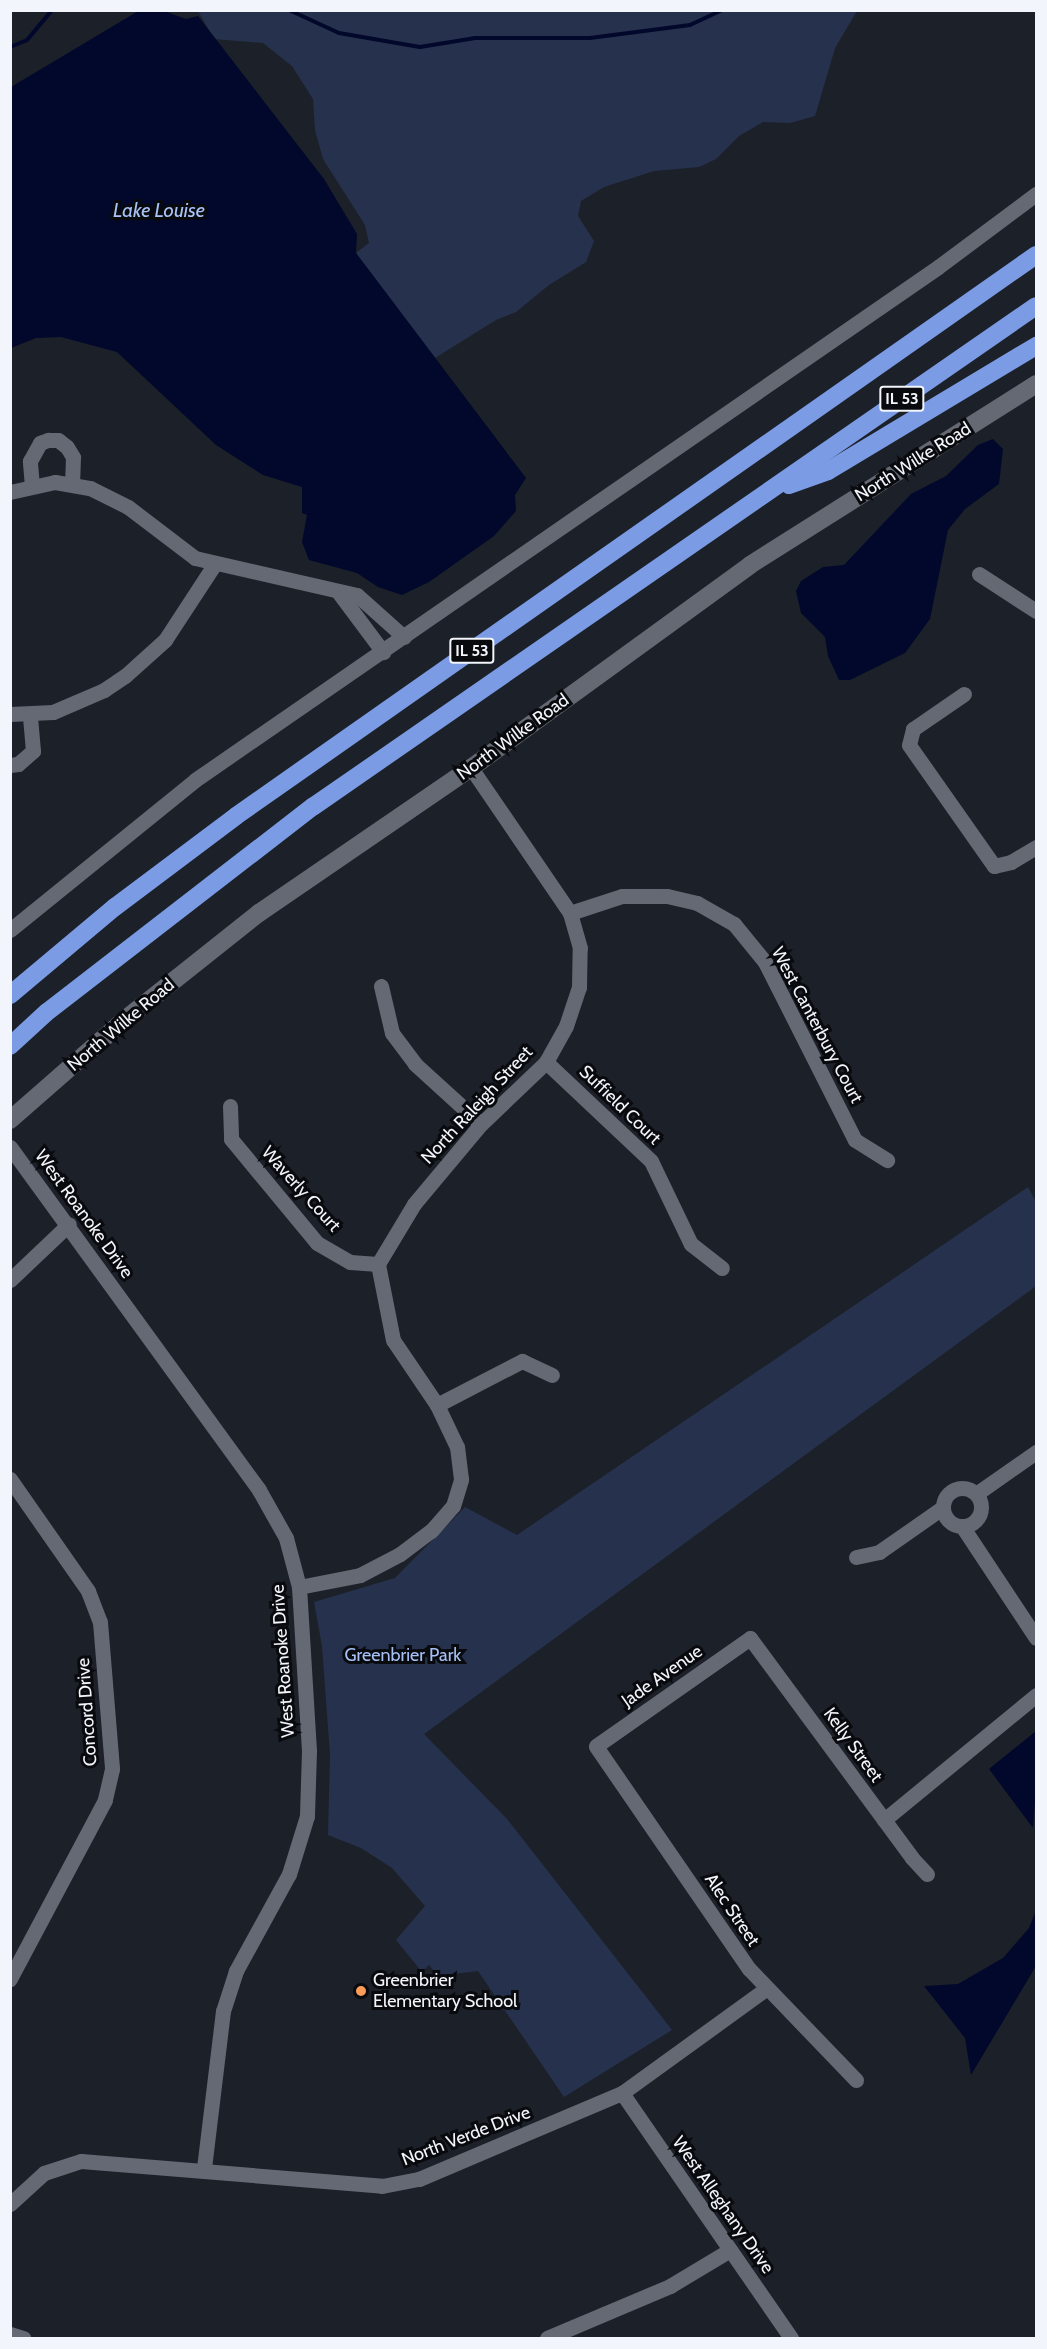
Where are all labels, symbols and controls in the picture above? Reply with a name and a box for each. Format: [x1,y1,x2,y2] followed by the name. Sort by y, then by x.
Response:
[113,198,205,222] water label: Lake Louise
[878,386,926,412] road number: IL 53
[851,418,975,506] street label: North Wilke Road
[448,638,496,664] road number: IL 53
[453,689,573,785] street label: North Wilke Road
[767,943,867,1107] street label: West Canterbury Court
[63,974,179,1076] street label: North Wilke Road
[417,1042,537,1168] street label: North Raleigh Street
[575,1061,665,1149] street label: Suffield Court
[257,1142,345,1236] street label: Waverly Court
[30,1146,138,1282] street label: West Roanoke Drive
[267,1584,299,1738] street label: West Roanoke Drive
[618,1640,706,1712] street label: Jade Avenue
[345,1644,461,1666] park label: Greenbrier Park
[72,1657,102,1767] street label: Concord Drive
[819,1704,887,1786] street label: Kelly Street
[700,1870,764,1950] street label: Alec Street
[373,1970,517,2012] place label: Greenbrier Elementary School
[354,1984,368,1998] marker: Greenbrier Elementary School
[399,2102,533,2170] street label: North Verde Drive
[668,2132,778,2278] street label: West Alleghany Drive

